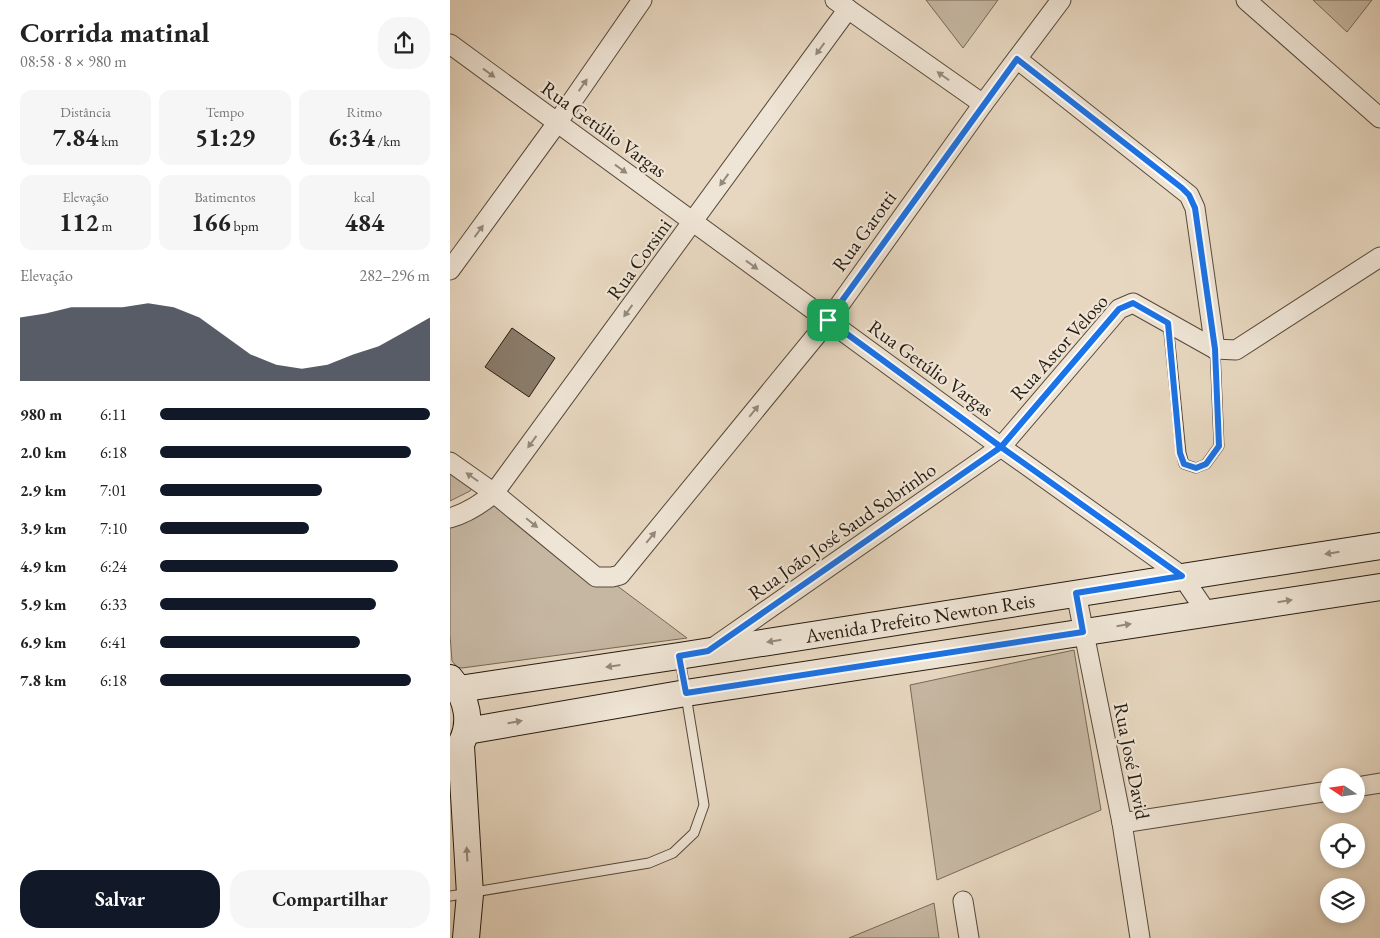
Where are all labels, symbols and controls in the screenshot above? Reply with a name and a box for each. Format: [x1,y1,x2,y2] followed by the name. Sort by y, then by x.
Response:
[20,14,209,50] text: Corrida matinal
[378,17,430,69] button: share
[815,42,825,56] one-way arrow
[20,51,127,72] text: 08:58 · 8 × 980 m
[482,68,496,78] one-way arrow
[936,71,950,81] one-way arrow
[536,75,672,183] street label: Rua Getúlio Vargas
[578,78,588,91] one-way arrow
[60,103,111,121] text: Distância
[206,103,244,121] text: Tempo
[347,103,382,121] text: Ritmo
[53,121,98,153] text: 7.84
[195,121,255,153] text: 51:29
[328,121,375,153] text: 6:34
[98,132,119,150] text: km
[375,132,401,150] text: /km
[614,164,628,174] one-way arrow
[719,173,729,187] one-way arrow
[826,186,902,276] street label: Rua Garotti
[63,188,109,206] text: Elevação
[194,188,256,206] text: Batimentos
[354,188,375,206] text: kcal
[59,206,99,238] text: 112
[191,206,231,238] text: 166
[344,206,384,238] text: 484
[601,213,677,305] street label: Rua Corsini
[99,217,112,235] text: m
[231,217,259,235] text: bpm
[473,225,484,238] one-way arrow
[745,260,759,270] one-way arrow
[20,265,73,286] text: Elevação
[359,265,430,286] text: 282–296 m
[1004,288,1114,406] street label: Rua Astor Veloso
[807,299,849,341] pin
[623,304,633,318] one-way arrow
[814,306,842,334] icon: arrive
[863,314,999,422] street label: Rua Getúlio Vargas
[20,404,62,425] text: 980 m
[100,404,127,425] text: 6:11
[748,405,759,418] one-way arrow
[526,435,537,448] one-way arrow
[20,442,66,463] text: 2.0 km
[100,442,127,463] text: 6:18
[743,456,941,606] street label: Rua João José Saud Sobrinho
[465,472,479,482] one-way arrow
[20,480,66,501] text: 2.9 km
[100,480,127,501] text: 7:01
[20,518,66,539] text: 3.9 km
[100,518,127,539] text: 7:10
[525,518,538,529] one-way arrow
[645,531,656,543] one-way arrow
[1323,550,1339,558] one-way arrow
[20,556,66,577] text: 4.9 km
[100,556,127,577] text: 6:24
[802,587,1037,649] street label: Avenida Prefeito Newton Reis
[20,594,66,615] text: 5.9 km
[100,594,127,615] text: 6:33
[1277,597,1293,605] one-way arrow
[1117,621,1133,629] one-way arrow
[20,632,66,653] text: 6.9 km
[100,632,127,653] text: 6:41
[765,637,781,645] one-way arrow
[605,662,621,670] one-way arrow
[20,670,66,691] text: 7.8 km
[100,670,127,691] text: 6:18
[1108,701,1156,822] street label: Rua José David
[507,718,523,726] one-way arrow
[1320,768,1365,812] north arrow
[1320,768,1365,923] map controls
[1320,823,1365,868] button: locate
[463,846,471,862] one-way arrow
[20,870,220,928] button: Salvar
[230,870,430,928] button: Compartilhar
[1320,878,1365,923] button: layers

